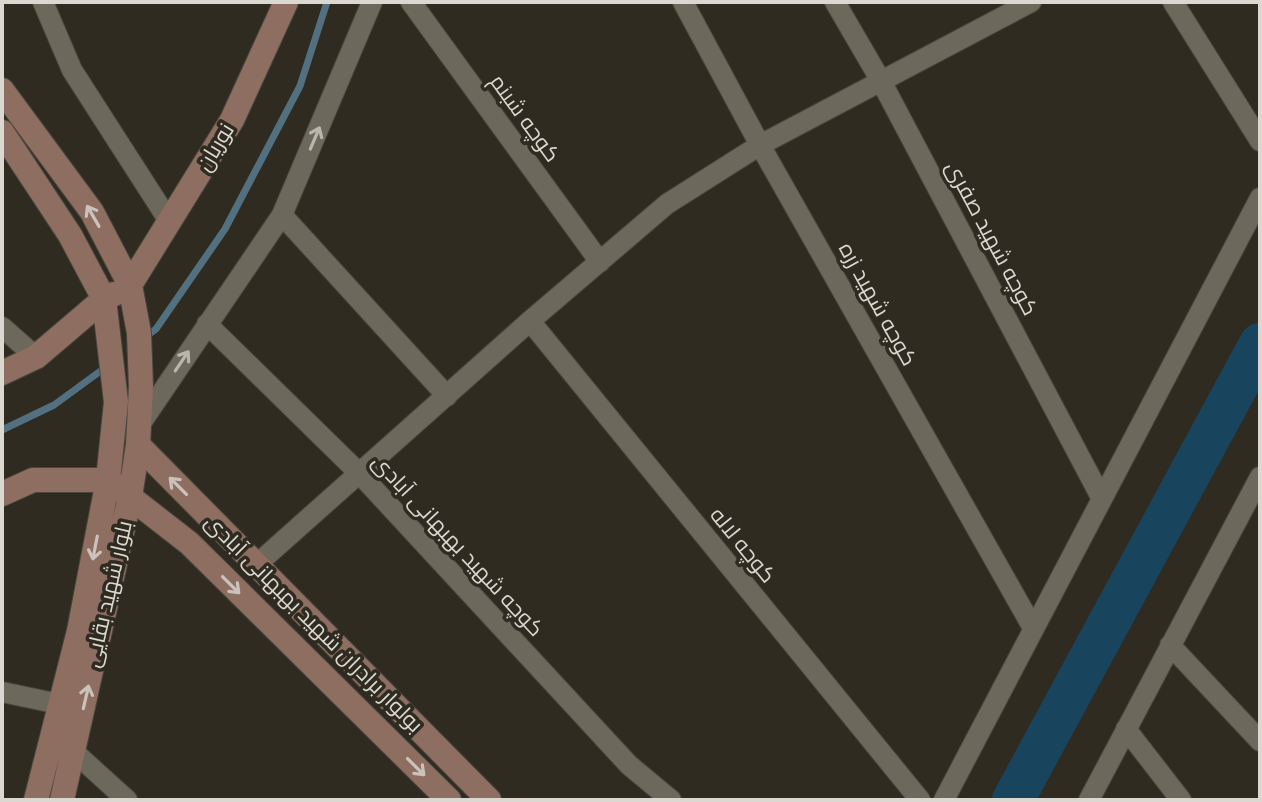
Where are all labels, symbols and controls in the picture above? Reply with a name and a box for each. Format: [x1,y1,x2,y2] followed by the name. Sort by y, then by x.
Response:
[482,69,566,168] street label: کوچه شبنم
[190,118,240,176] street label: نوریان
[308,126,323,151] one-way arrow
[939,156,1044,320] street label: کوچه شهید صفری
[85,205,101,228] one-way arrow
[832,237,923,371] street label: کوچه شهید زره
[174,350,190,372] one-way arrow
[366,448,550,643] street label: کوچه شهید بهبهانی آبادی
[169,477,188,496] one-way arrow
[704,502,782,589] street label: کوچه لاله
[199,508,429,738] street label: بولوار برادران شهید بهبهانی آبادی
[78,518,138,670] street label: بلوار شهید بقایی
[87,534,102,560] one-way arrow
[221,575,241,594] one-way arrow
[79,684,94,710] one-way arrow
[406,757,425,776] one-way arrow

